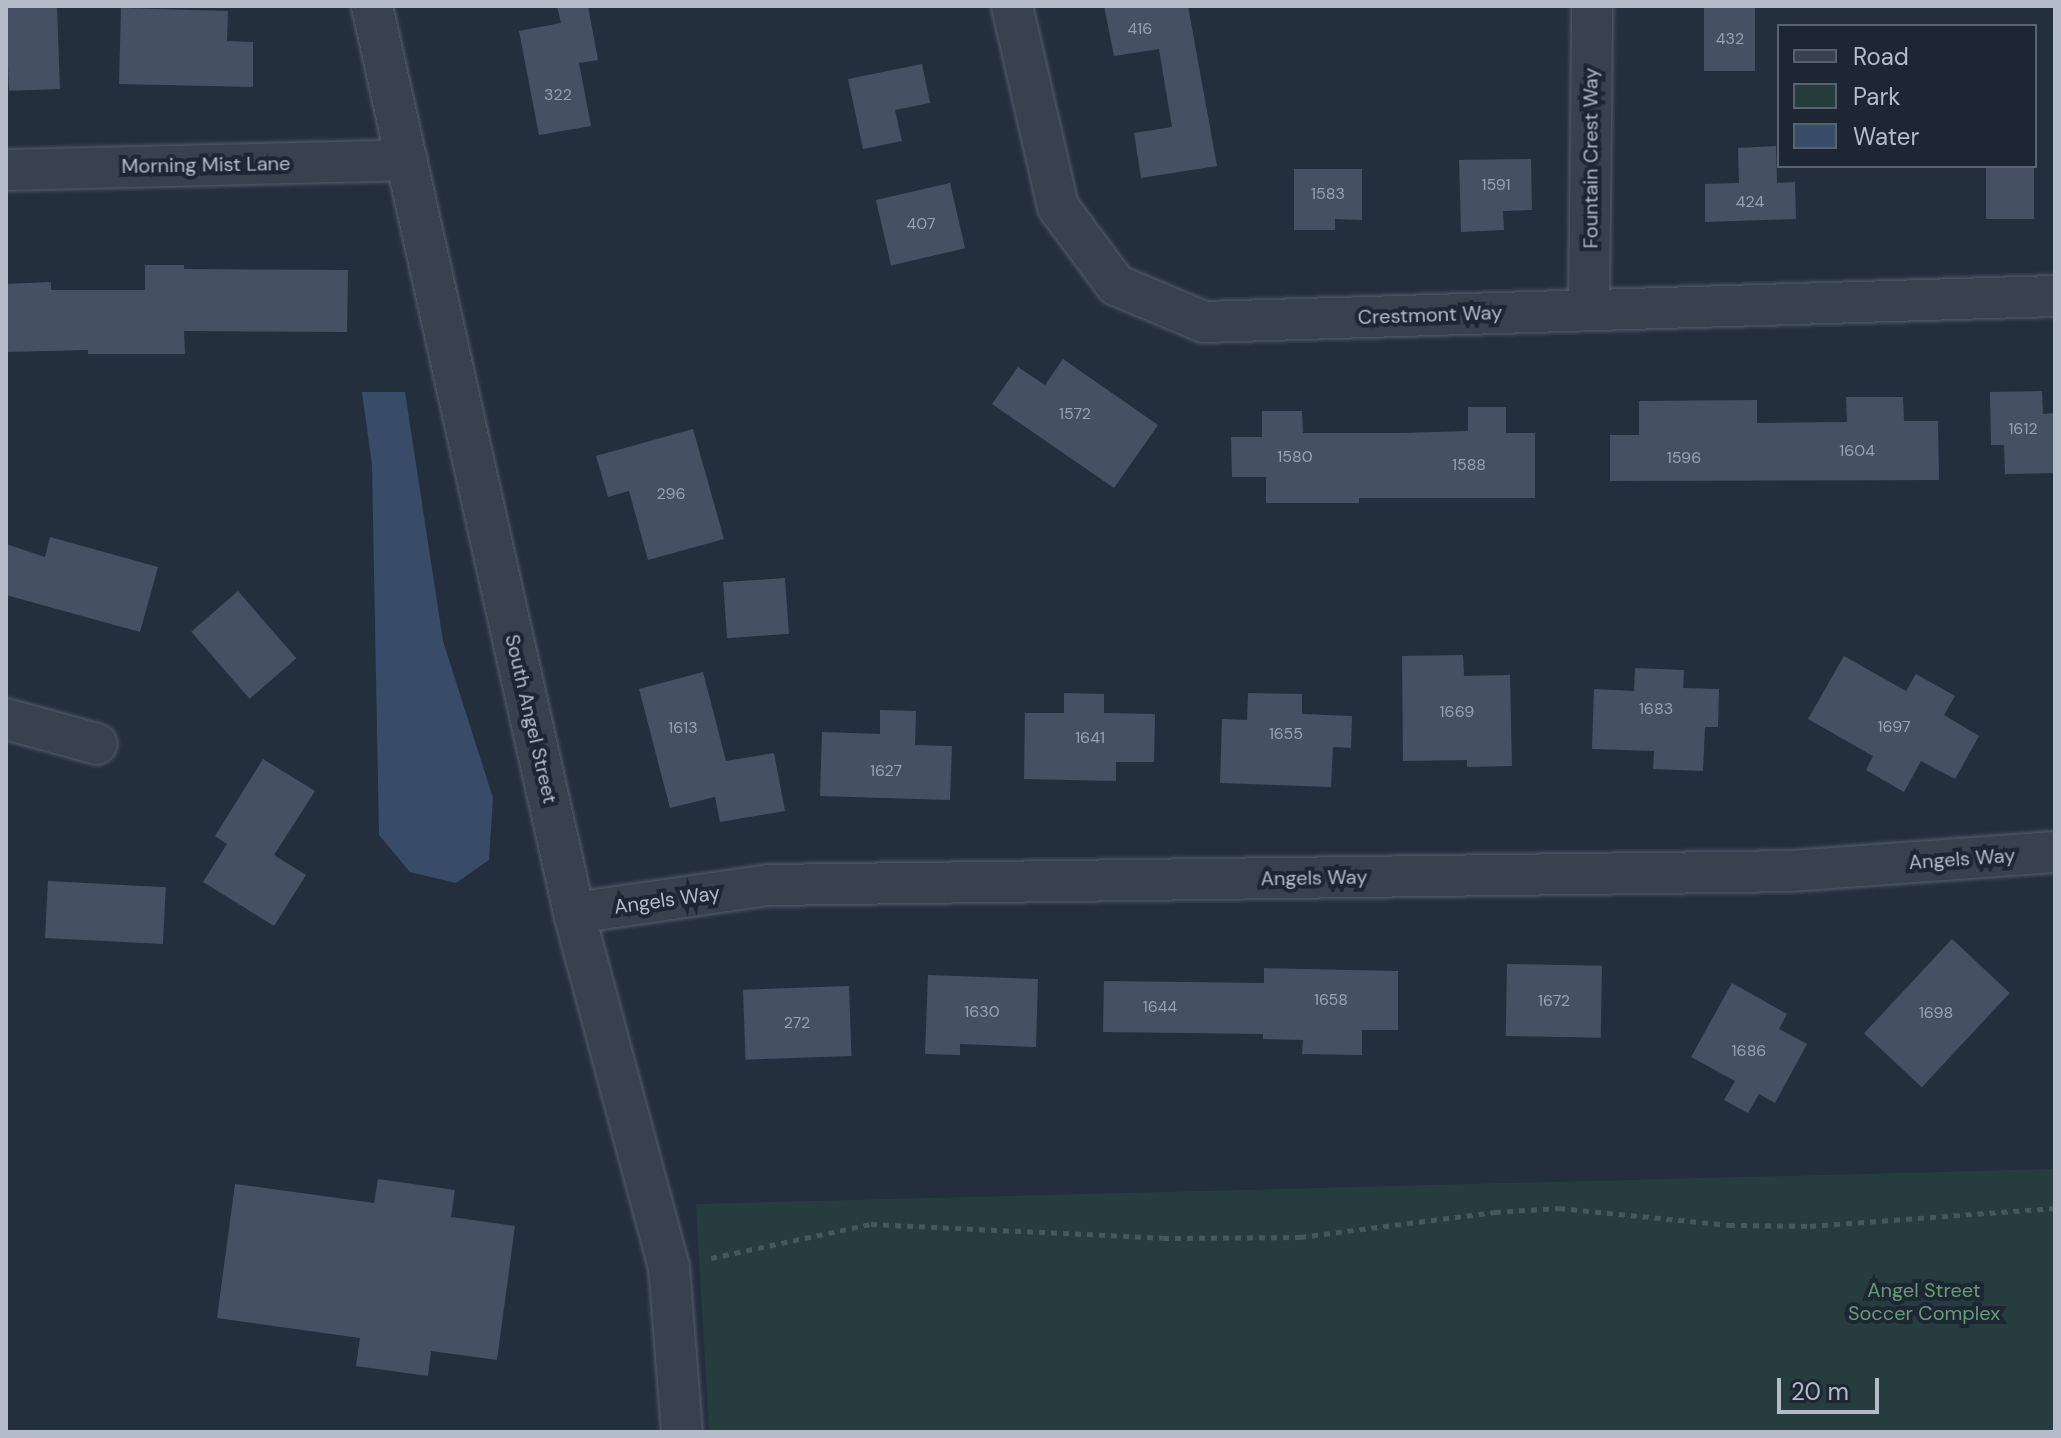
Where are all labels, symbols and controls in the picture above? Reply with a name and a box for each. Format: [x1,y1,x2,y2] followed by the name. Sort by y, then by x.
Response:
[1128,19,1152,39] house number: 416
[1777,24,2037,168] legend
[1716,29,1744,49] house number: 432
[1853,41,1909,72] text: Road
[1579,68,1603,248] street label: Fountain Crest Way
[1853,81,1900,112] text: Park
[544,85,572,105] house number: 322
[1853,121,1919,152] text: Water
[121,152,291,178] street label: Morning Mist Lane
[1481,175,1511,195] house number: 1591
[1311,184,1345,204] house number: 1583
[1736,192,1764,212] house number: 424
[907,214,935,234] house number: 407
[1357,300,1503,330] street label: Crestmont Way
[1059,404,1091,424] house number: 1572
[2008,419,2038,439] house number: 1612
[1839,441,1875,461] house number: 1604
[1277,447,1313,467] house number: 1580
[1667,448,1701,468] house number: 1596
[1452,455,1486,475] house number: 1588
[656,484,686,504] house number: 296
[500,632,562,806] street label: South Angel Street
[1639,699,1673,719] house number: 1683
[1440,702,1474,722] house number: 1669
[1878,717,1910,737] house number: 1697
[668,718,698,738] house number: 1613
[1269,724,1303,744] house number: 1655
[1075,728,1105,748] house number: 1641
[870,761,902,781] house number: 1627
[1908,843,2016,875] street label: Angels Way
[1260,865,1368,891] street label: Angels Way
[612,881,722,919] street label: Angels Way
[1314,990,1348,1010] house number: 1658
[1538,991,1570,1011] house number: 1672
[1143,997,1177,1017] house number: 1644
[964,1002,1000,1022] house number: 1630
[1919,1003,1953,1023] house number: 1698
[784,1013,810,1033] house number: 272
[1732,1041,1766,1061] house number: 1686
[1848,1279,2000,1326] park label: Angel Street Soccer Complex
[1781,1362,1883,1412] scale bar
[1791,1376,1849,1407] text: 20 m

